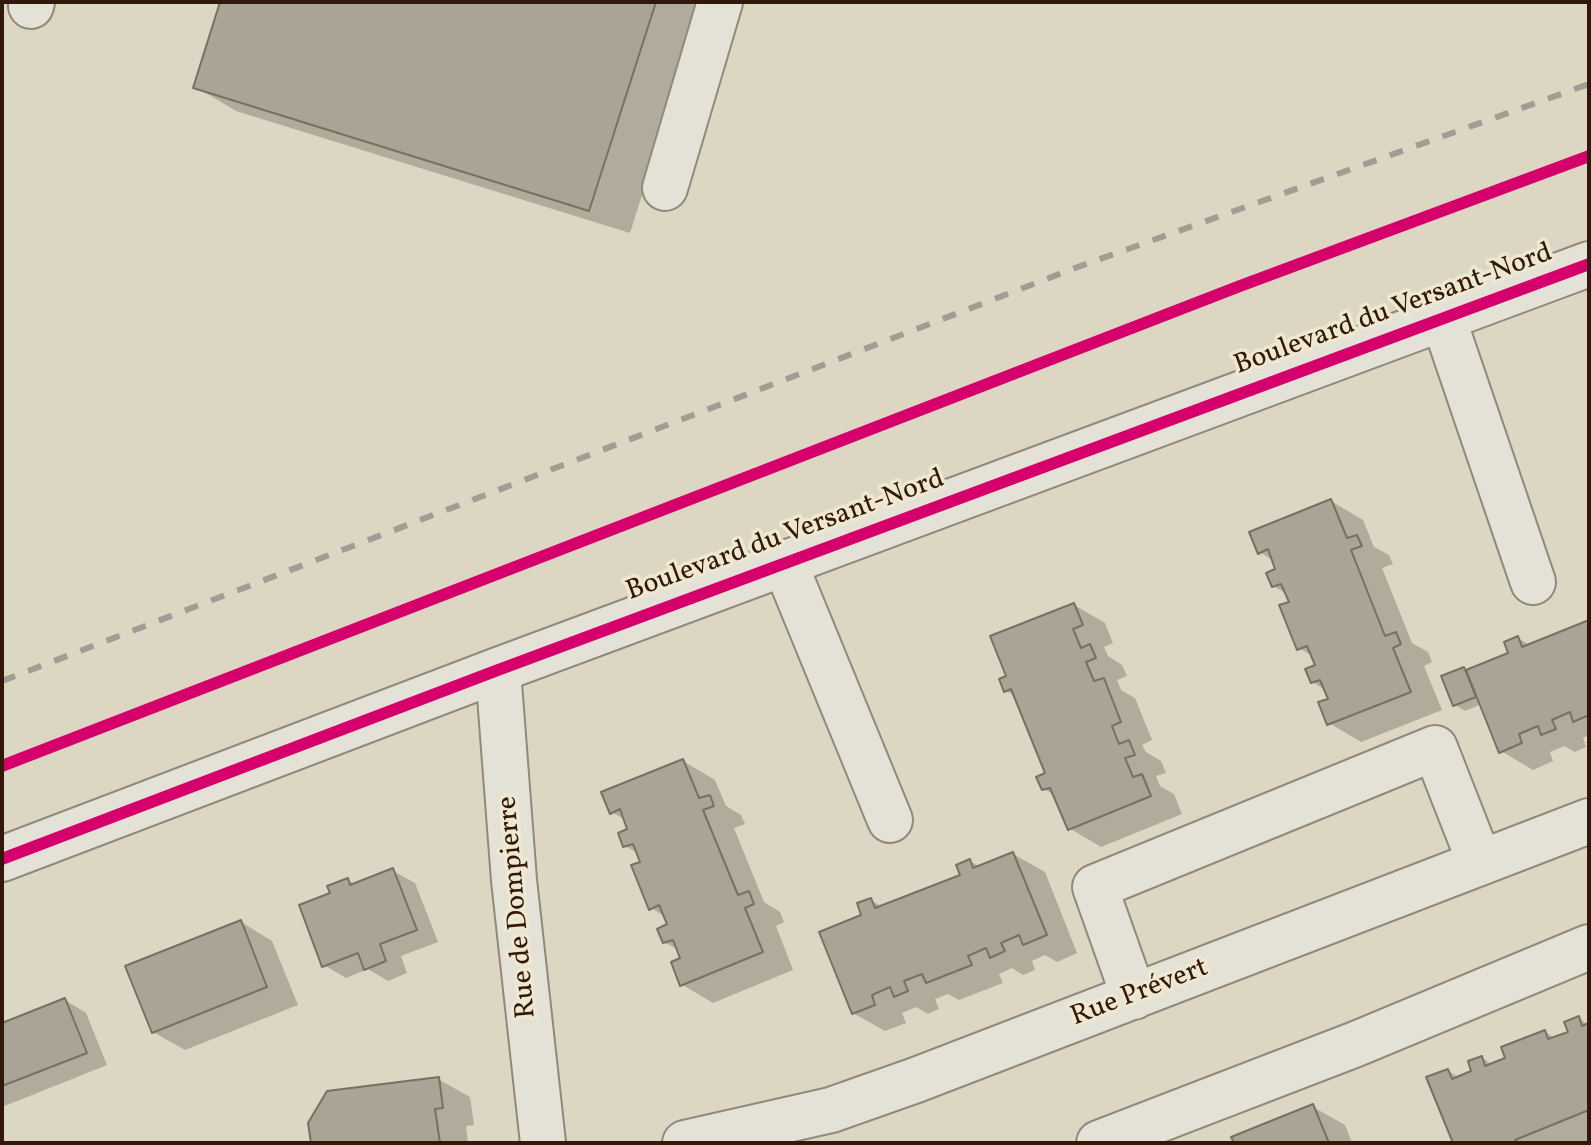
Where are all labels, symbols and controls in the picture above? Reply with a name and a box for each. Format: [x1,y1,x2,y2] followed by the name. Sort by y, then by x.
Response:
[1230,238,1558,384] street label: Boulevard du Versant-Nord
[622,464,950,610] street label: Boulevard du Versant-Nord
[493,794,545,1020] street label: Rue de Dompierre
[1067,952,1213,1036] street label: Rue Prévert

